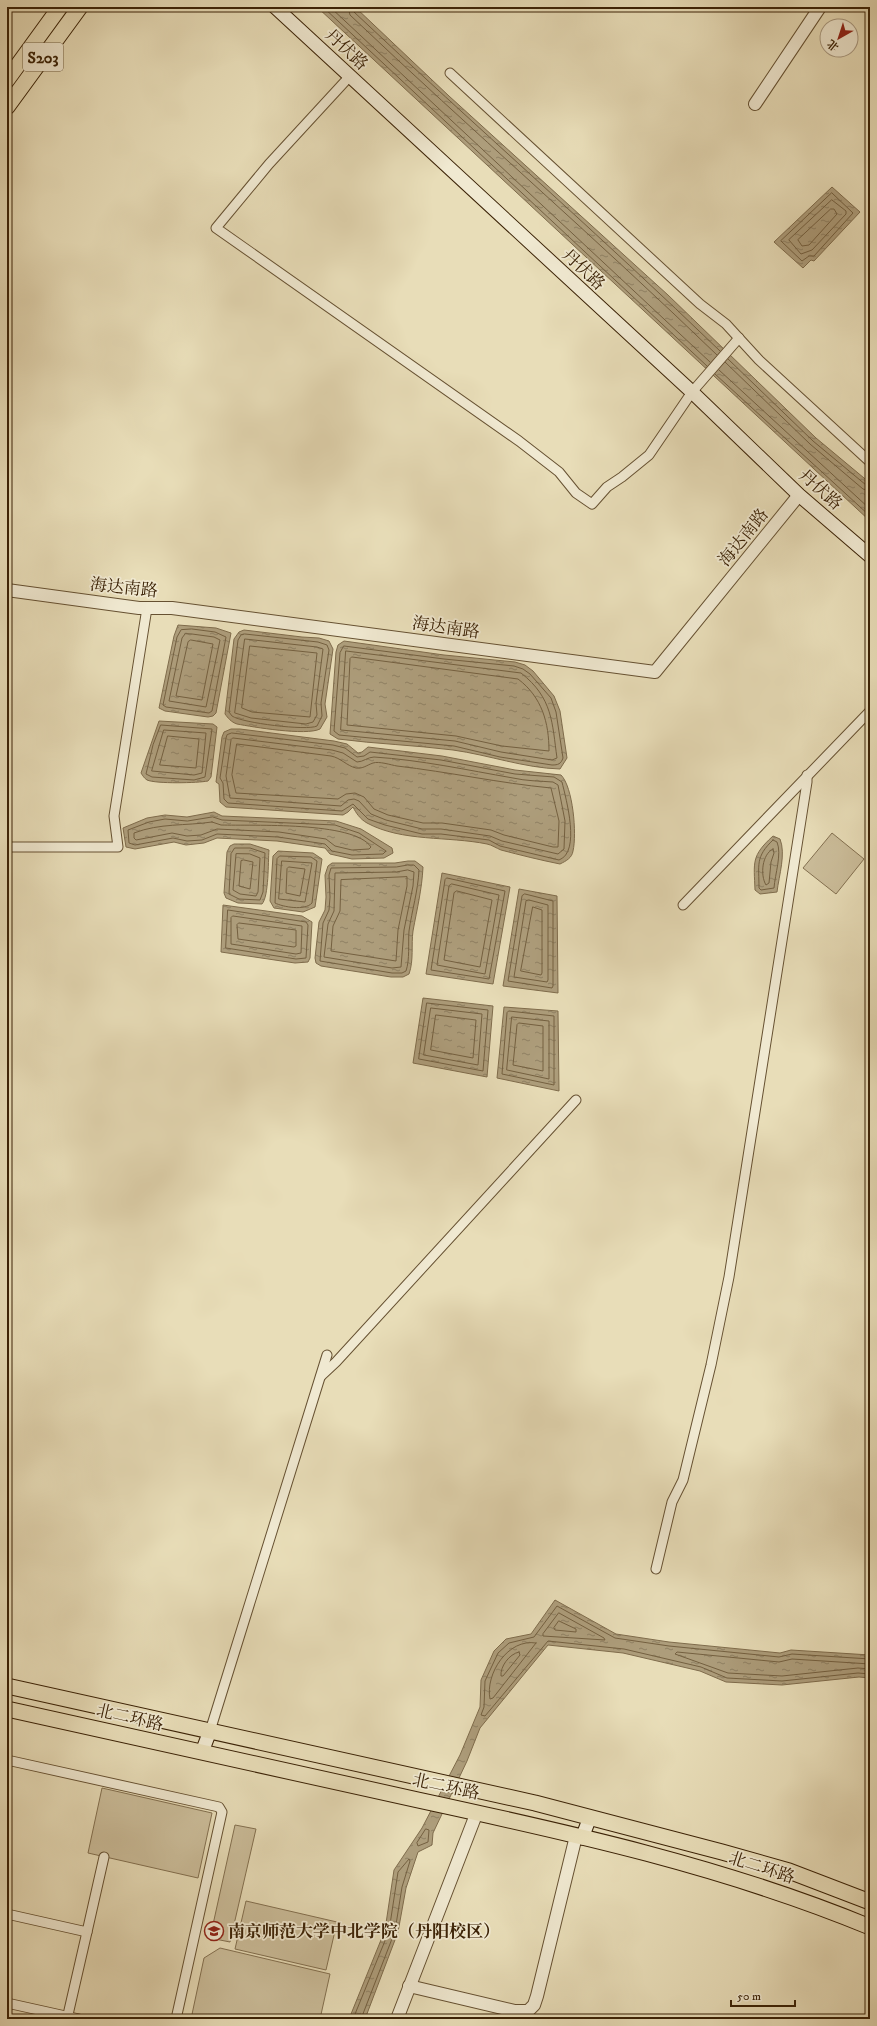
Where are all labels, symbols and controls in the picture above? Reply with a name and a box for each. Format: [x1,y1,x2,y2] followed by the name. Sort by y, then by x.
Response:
[819,18,859,58] north arrow
[320,24,372,75] street label: 丹伏路
[825,36,842,54] text: 北
[23,43,63,71] road number: S203
[557,244,609,295] street label: 丹伏路
[794,465,847,515] street label: 丹伏路
[714,504,774,571] street label: 海达南路
[89,574,159,602] street label: 海达南路
[411,612,481,644] street label: 海达南路
[94,1700,165,1736] street label: 北二环路
[410,1769,481,1805] street label: 北二环路
[726,1847,797,1889] street label: 北二环路
[203,1920,225,1942] school or university icon: 南京师范大学中北学院（丹阳校区）
[228,1921,500,1943] place label: 南京师范大学中北学院（丹阳校区）
[731,1982,795,2008] scale bar
[737,1989,761,2004] text: 50 m

